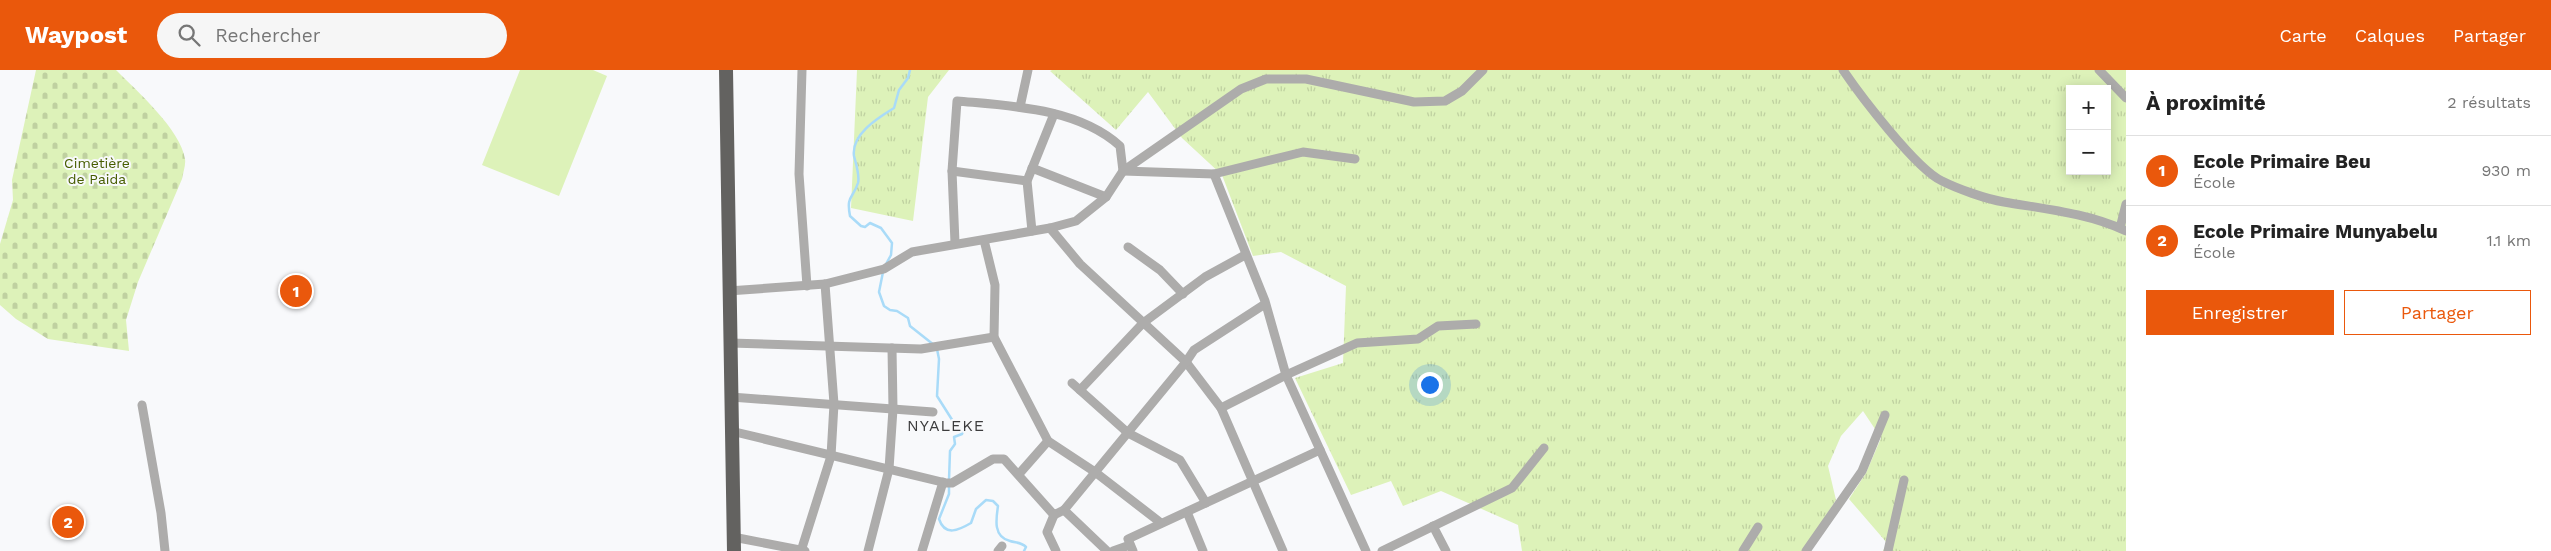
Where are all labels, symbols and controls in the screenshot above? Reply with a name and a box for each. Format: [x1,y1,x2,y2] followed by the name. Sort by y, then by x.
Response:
[157,13,507,58] search box
[25,21,127,49] text: Waypost
[175,21,203,49] icon: search
[215,24,321,47] text: Rechercher
[2279,25,2327,46] text: Carte
[2355,25,2425,46] text: Calques
[2453,25,2526,46] text: Partager
[2066,85,2111,175] map controls
[2066,85,2111,130] button: +
[2146,90,2266,115] text: À proximité
[2447,93,2531,112] text: 2 résultats
[2066,130,2111,175] button: −
[2193,150,2371,173] text: Ecole Primaire Beu
[64,155,130,187] park label: Cimetière de Paida
[2159,161,2165,180] text: 1
[2481,161,2531,180] text: 930 m
[2193,173,2236,192] text: École
[2193,220,2438,243] text: Ecole Primaire Munyabelu
[2157,231,2167,250] text: 2
[2486,231,2531,250] text: 1.1 km
[2193,243,2236,262] text: École
[280,272,312,310] pin: 1
[2146,290,2334,335] button: Enregistrer
[2344,290,2531,335] button: Partager
[1417,372,1443,398] your location
[907,416,985,435] district label: NYALEKE
[52,503,84,541] pin: 2

